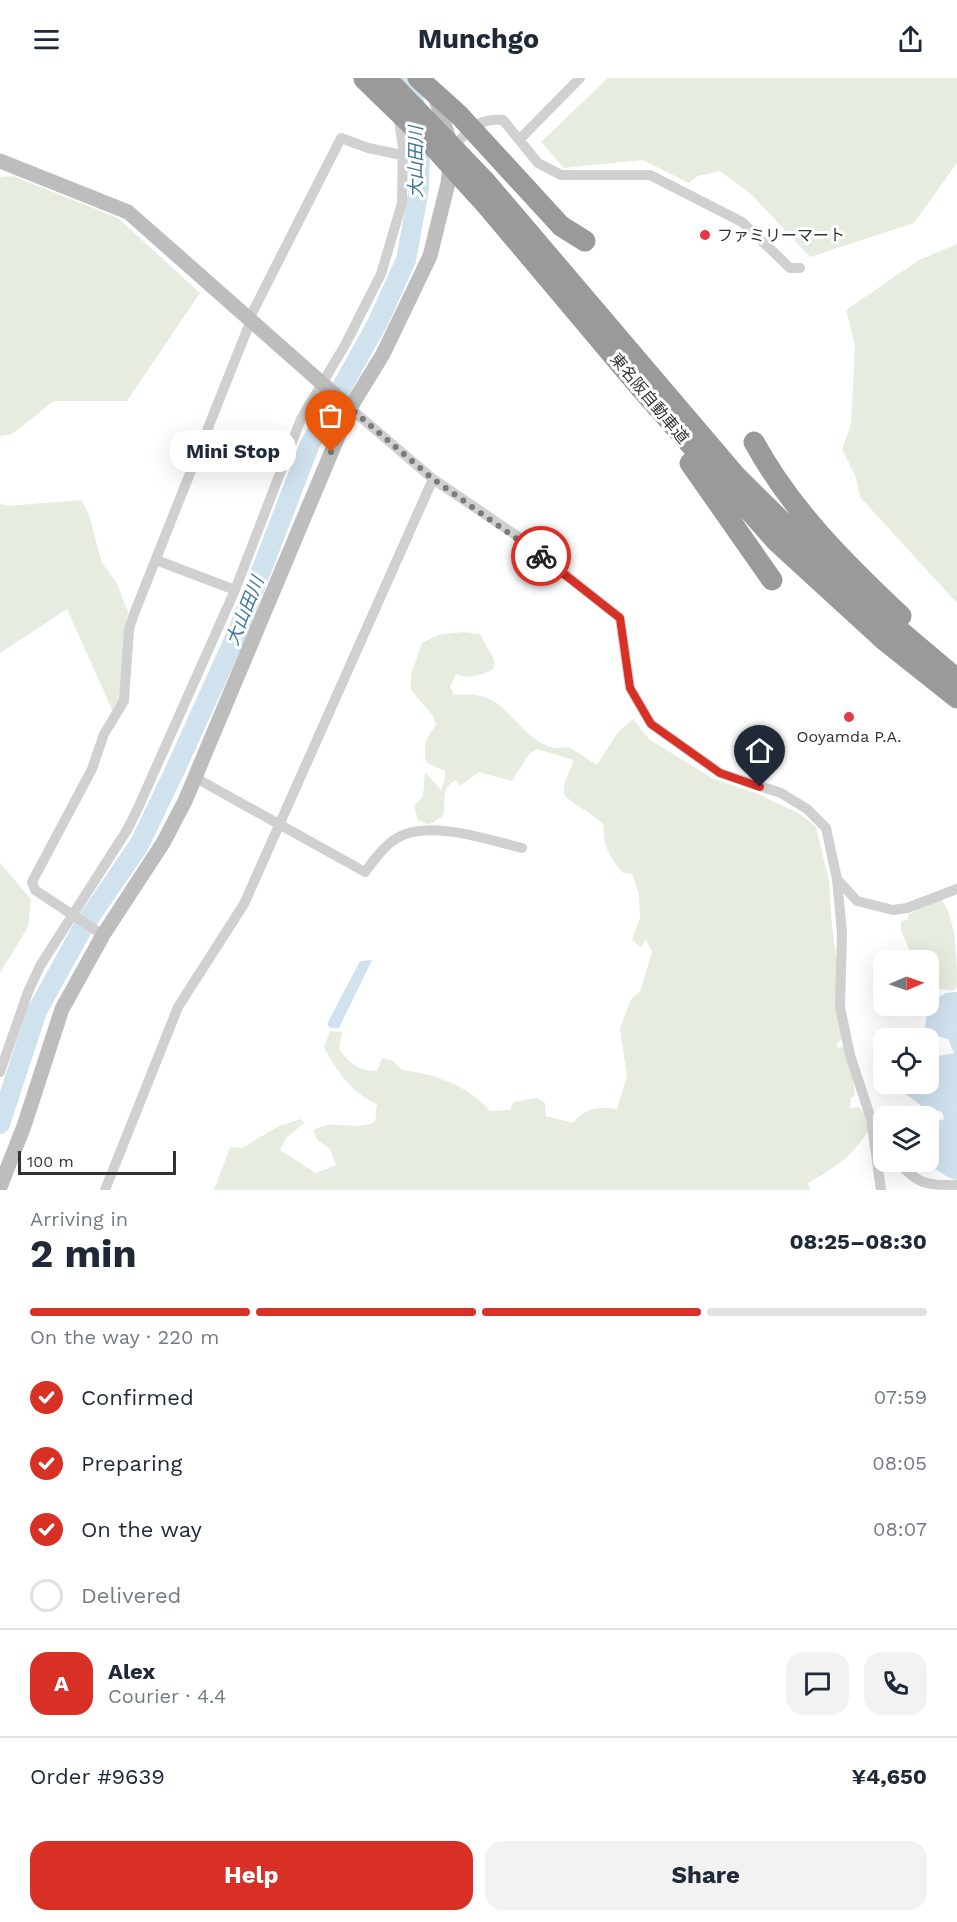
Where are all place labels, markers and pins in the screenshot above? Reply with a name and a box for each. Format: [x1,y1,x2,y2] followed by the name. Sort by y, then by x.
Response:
[717,226,845,245] place label: ファミリーマート
[698,228,712,242] marker: ファミリーマート
[305,390,356,452] pin
[169,431,295,473] callout: Mini Stop
[842,710,856,724] marker: Ooyamda P.A.
[734,725,785,787] pin
[796,727,902,746] place label: Ooyamda P.A.

